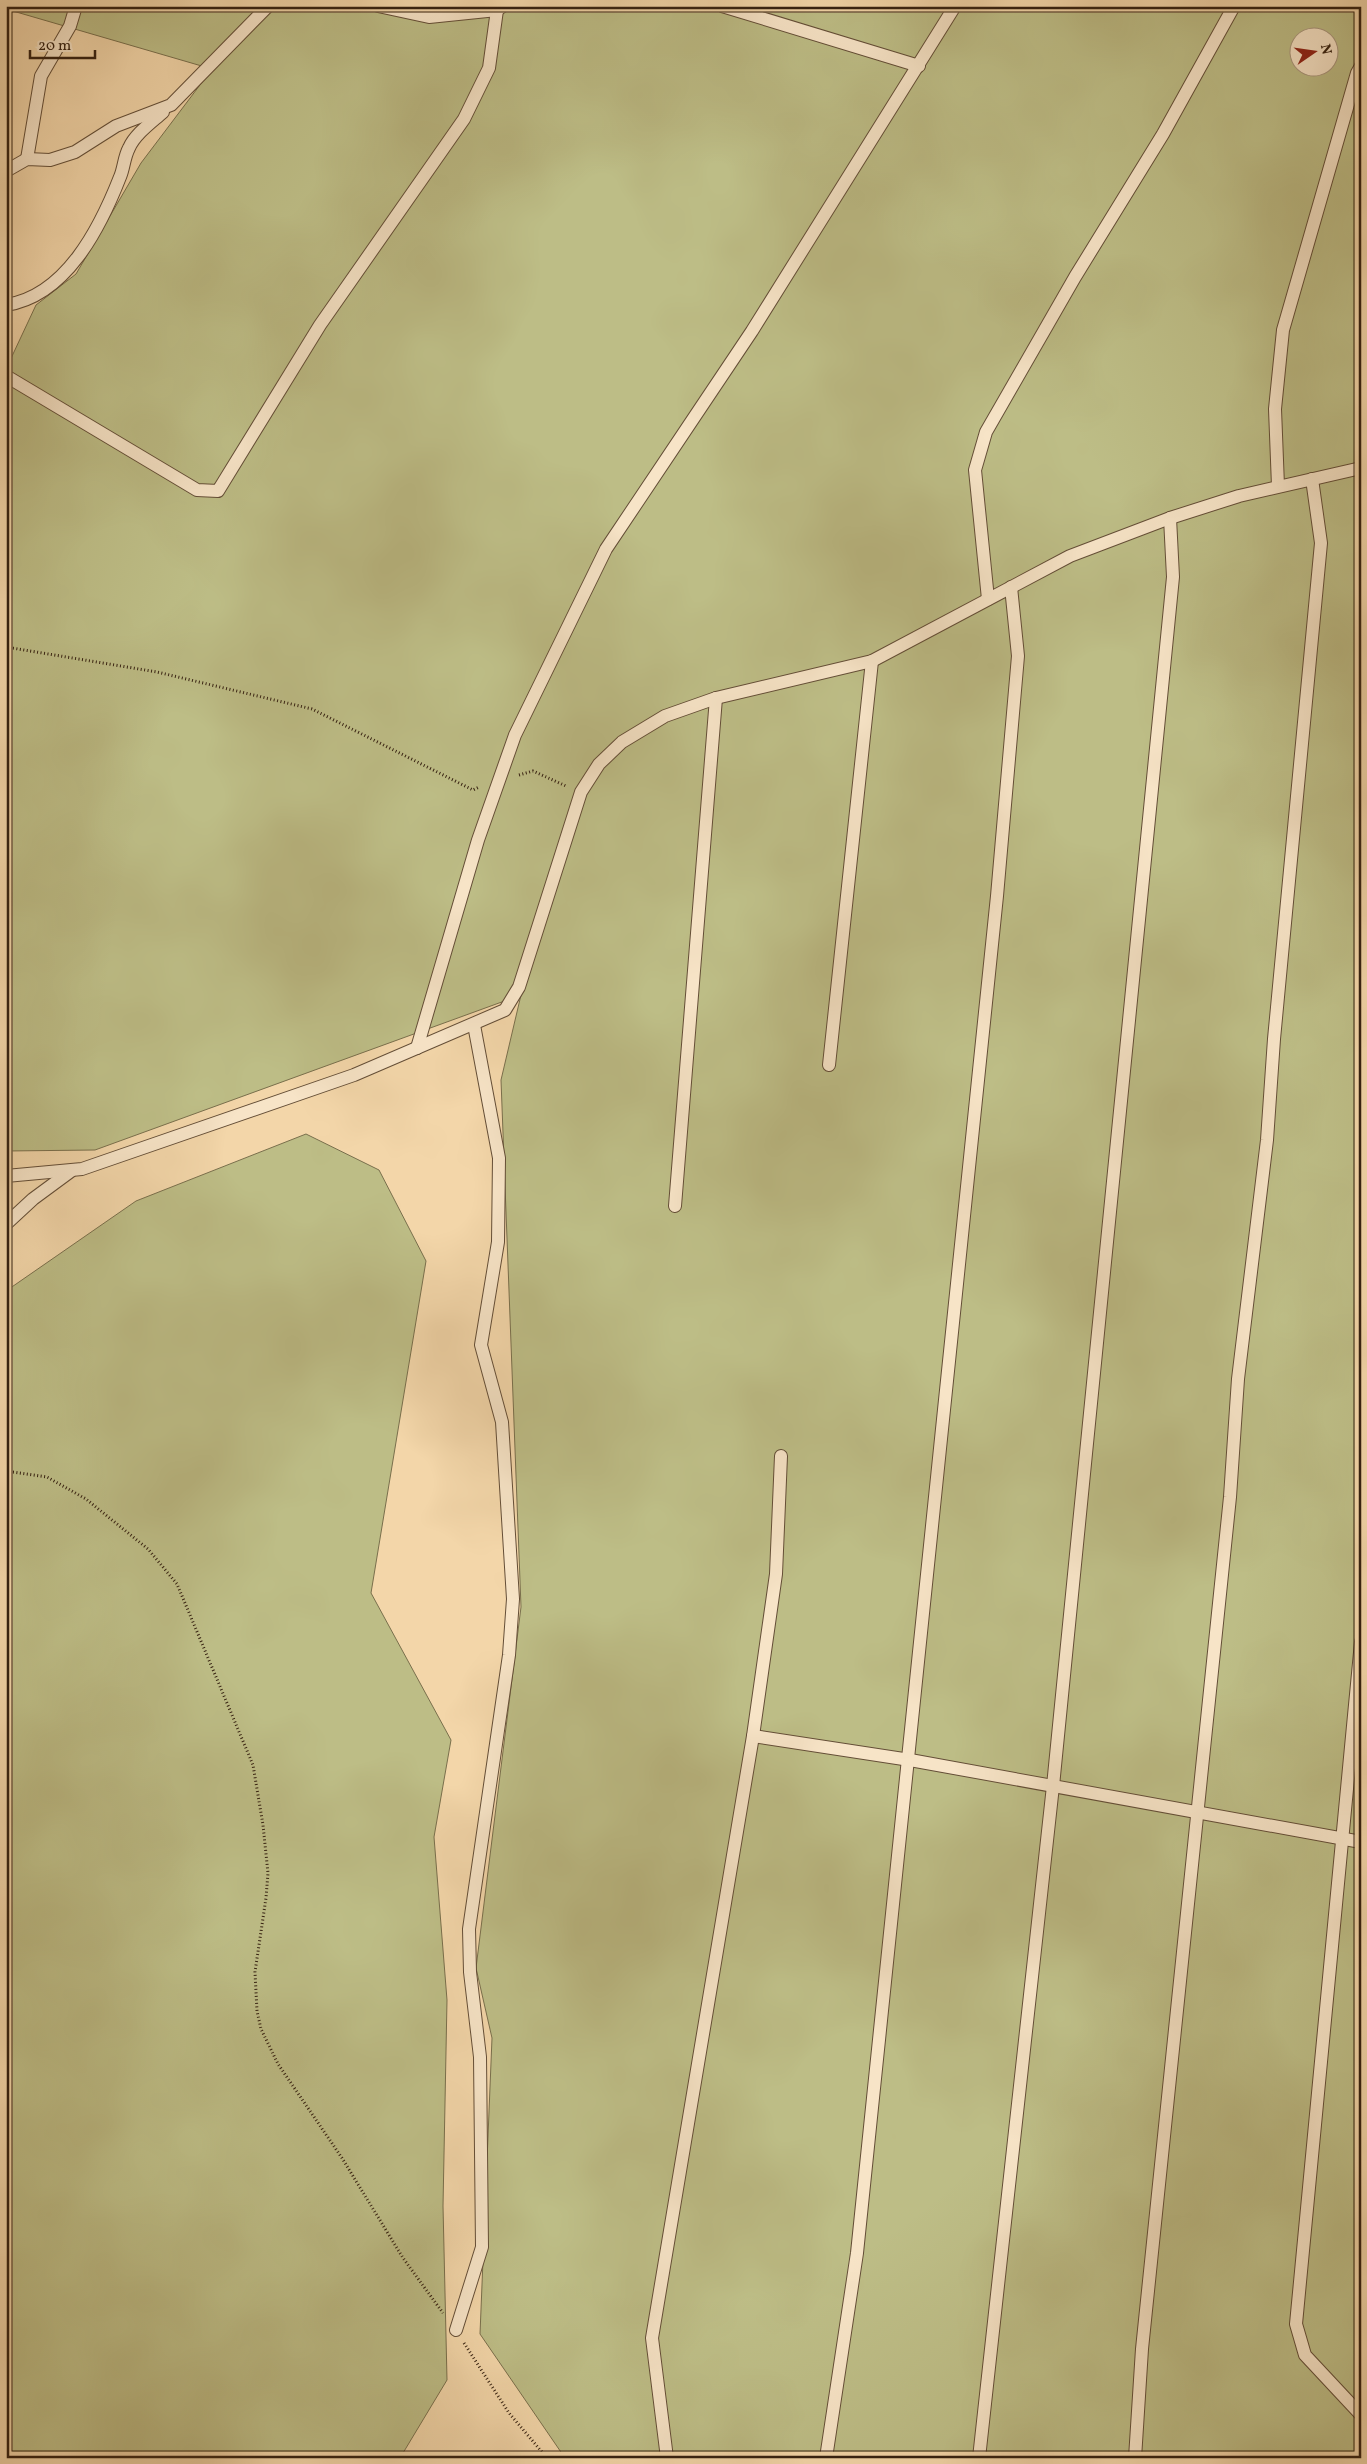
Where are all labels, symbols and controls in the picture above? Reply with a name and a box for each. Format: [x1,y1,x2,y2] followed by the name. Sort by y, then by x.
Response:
[30,28,95,60] scale bar
[1290,28,1340,78] north arrow
[38,36,71,57] text: 20 m
[1315,42,1336,57] text: N

